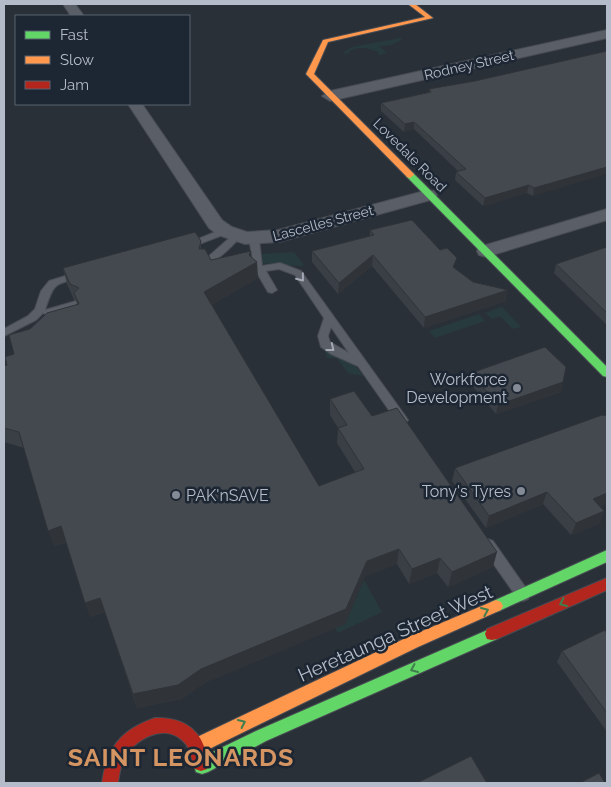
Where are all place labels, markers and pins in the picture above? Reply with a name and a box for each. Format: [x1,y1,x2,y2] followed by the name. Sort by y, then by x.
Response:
[406,370,508,407] place label: Workforce Development
[511,382,523,394] marker: Workforce Development
[422,482,511,501] place label: Tony's Tyres
[515,485,527,497] marker: Tony's Tyres
[186,486,269,505] place label: PAK'nSAVE
[170,489,182,501] marker: PAK'nSAVE

